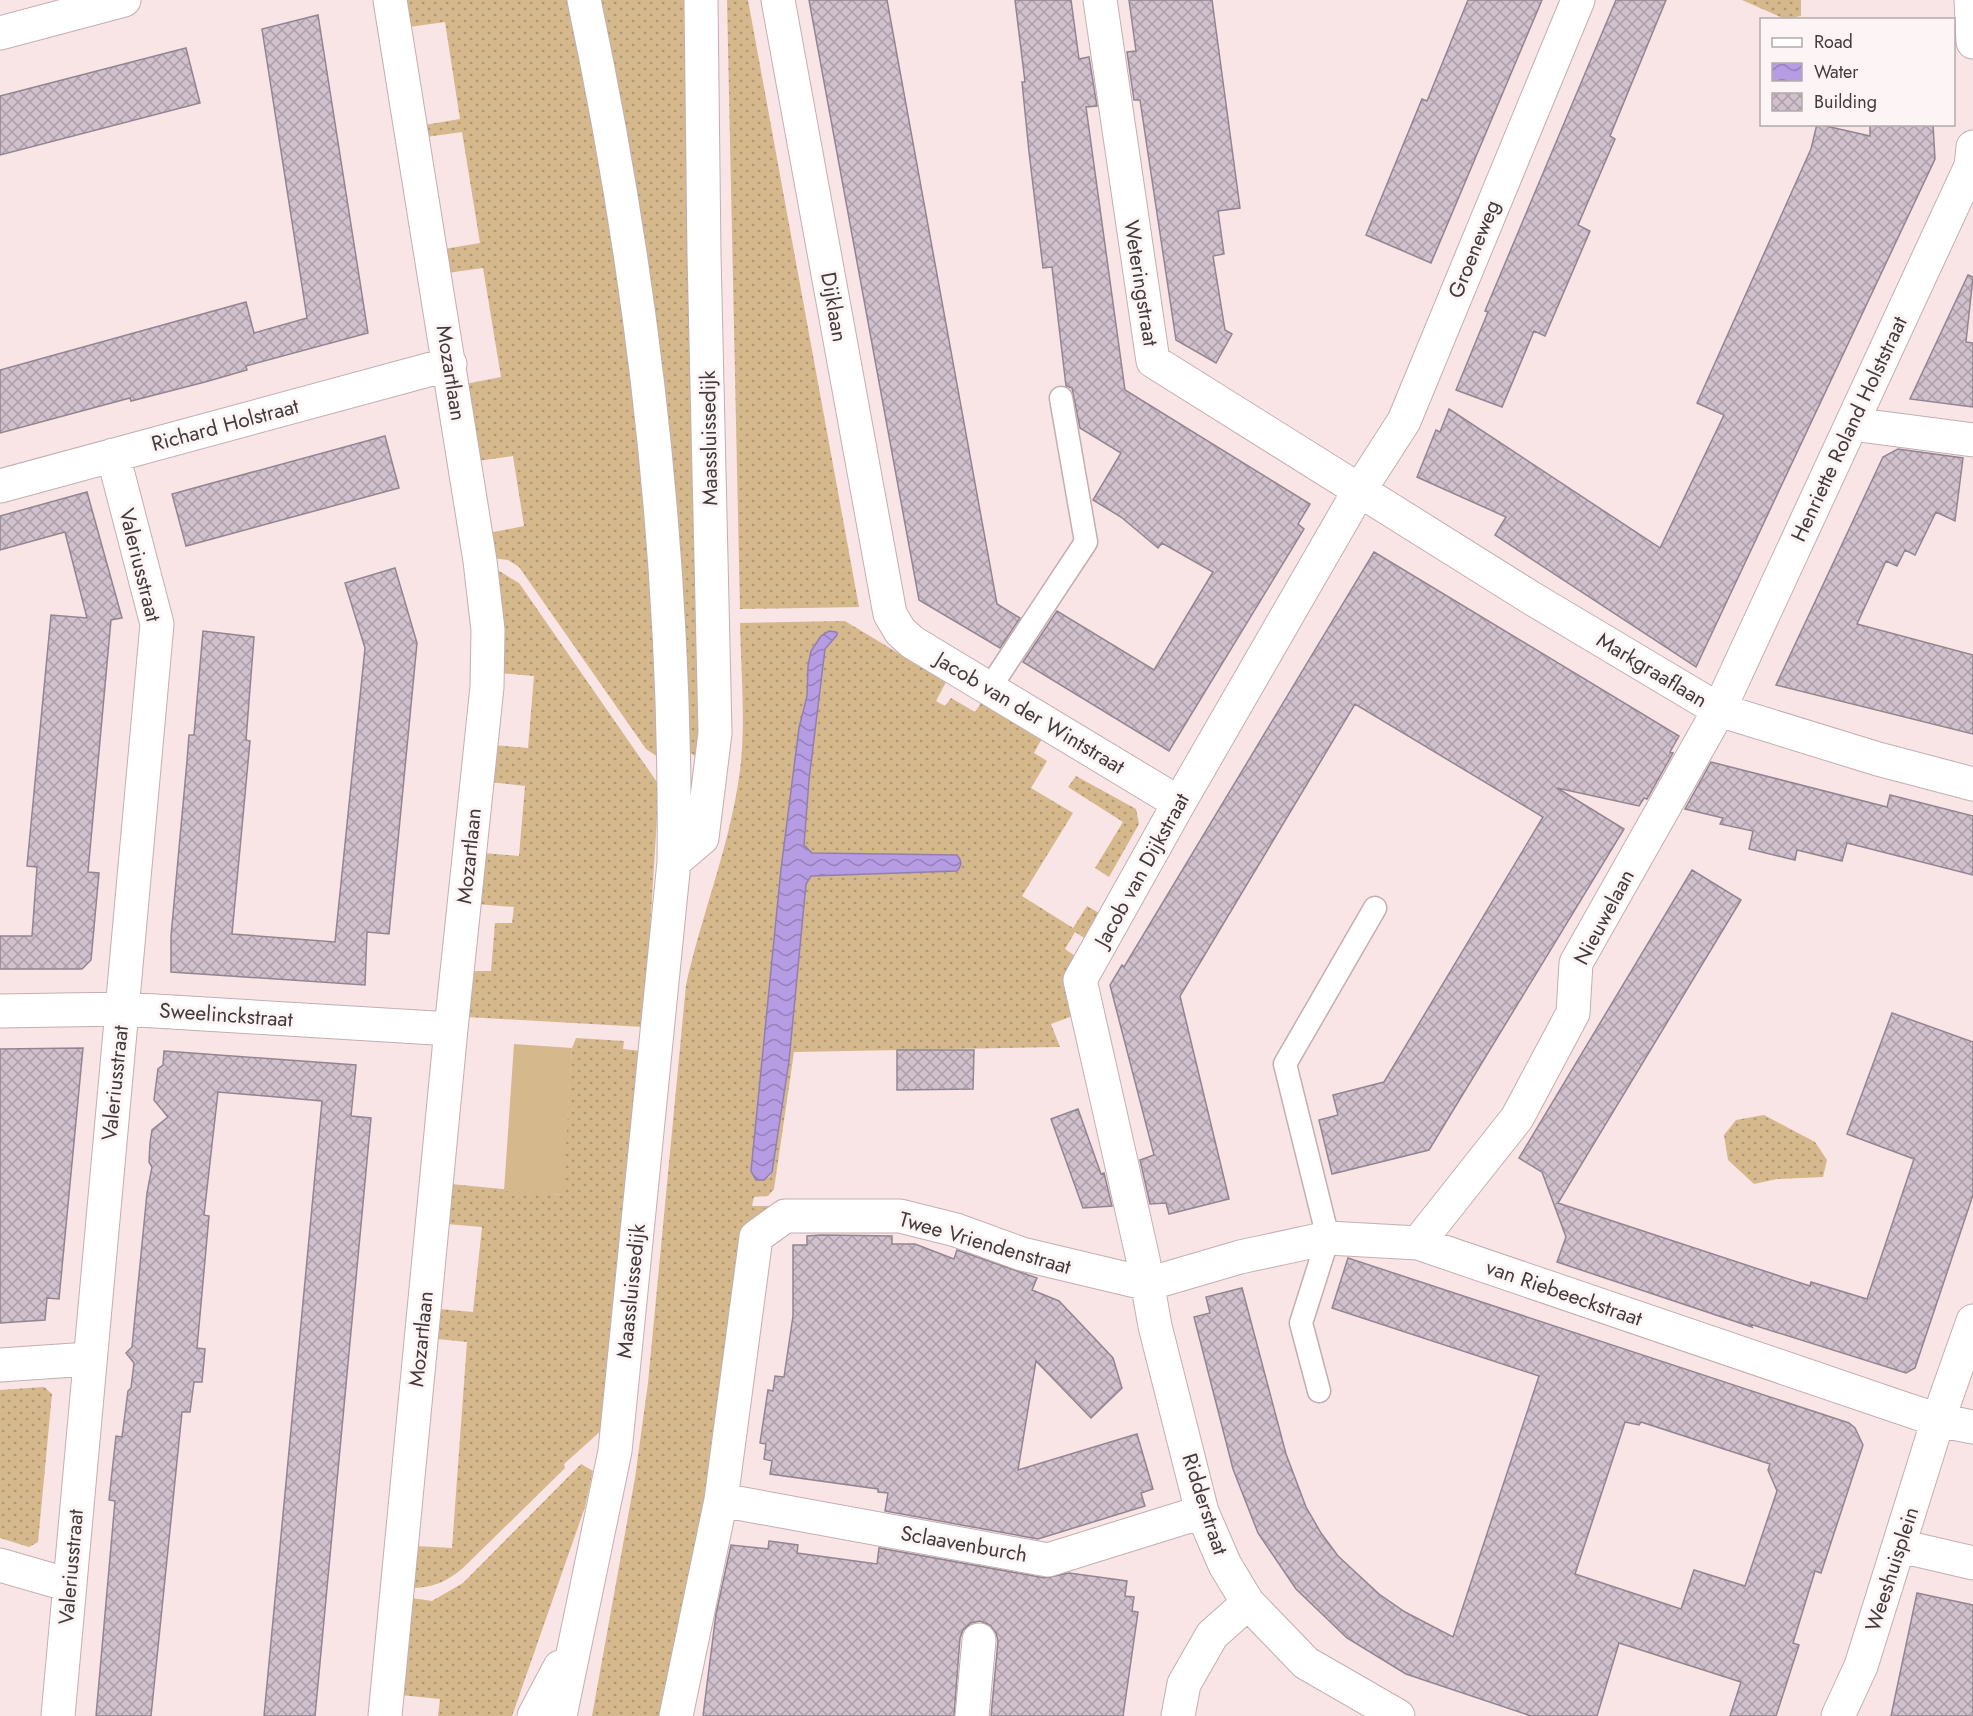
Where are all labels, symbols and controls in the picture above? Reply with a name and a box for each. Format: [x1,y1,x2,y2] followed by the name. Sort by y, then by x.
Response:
[1760,18,1955,126] legend
[1814,29,1853,55] text: Road
[1814,59,1859,85] text: Water
[1814,89,1877,115] text: Building
[1441,195,1507,303] street label: Groeneweg
[1116,218,1166,348] street label: Weteringstraat
[813,270,855,344] street label: Dijklaan
[1783,311,1915,547] street label: Henriette Roland Holststraat
[429,323,473,423] street label: Mozartlaan
[693,369,725,506] street label: Maassluissedijk
[148,391,302,459] street label: Richard Holstraat
[111,505,169,625] street label: Valeriusstraat
[1591,625,1713,715] street label: Markgraaflaan
[927,643,1130,782] street label: Jacob van der Wintstraat
[1086,788,1197,955] street label: Jacob van Dijkstraat
[449,807,489,905] street label: Mozartlaan
[1566,864,1642,970] street label: Nieuwelaan
[158,995,294,1035] street label: Sweelinckstraat
[94,1024,136,1142] street label: Valeriusstraat
[895,1204,1075,1282] street label: Twee Vriendenstraat
[609,1221,653,1360] street label: Maassluissedijk
[1482,1252,1646,1334] street label: van Riebeeckstraat
[401,1290,441,1388] street label: Mozartlaan
[1174,1449,1236,1559] street label: Ridderstraat
[1858,1503,1926,1635] street label: Weeshuisplein
[51,1508,91,1626] street label: Valeriusstraat
[898,1518,1030,1570] street label: Sclaavenburch

